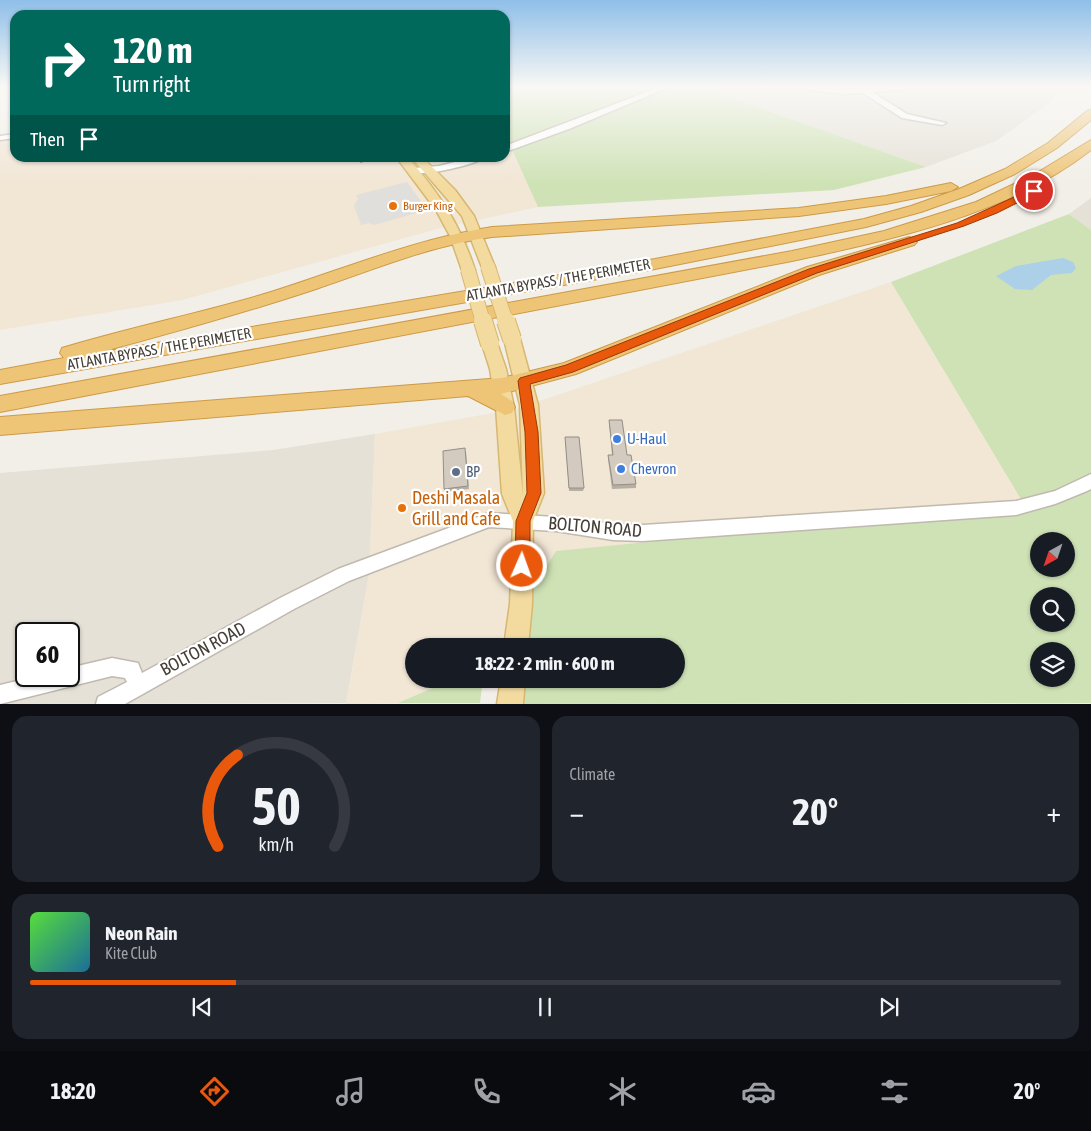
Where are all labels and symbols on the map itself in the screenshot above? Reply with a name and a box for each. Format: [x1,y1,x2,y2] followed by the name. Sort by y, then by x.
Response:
[1013,170,1055,212] pin
[403,199,454,213] place label: Burger King
[387,200,399,212] marker: Burger King
[465,255,652,304] street label: ATLANTA BYPASS / THE PERIMETER
[66,324,253,373] street label: ATLANTA BYPASS / THE PERIMETER
[627,430,667,447] place label: U-Haul
[611,433,623,445] marker: U-Haul
[631,460,677,477] place label: Chevron
[466,463,480,480] place label: BP
[615,463,627,475] marker: Chevron
[450,466,462,478] marker: BP
[412,487,501,529] place label: Deshi Masala Grill and Cafe
[396,502,408,514] marker: Deshi Masala Grill and Cafe
[547,512,643,541] street label: BOLTON ROAD
[1030,532,1075,578] north arrow
[495,539,547,591] position arrow
[156,617,249,680] street label: BOLTON ROAD
[15,622,80,687] speed limit sign: 60

